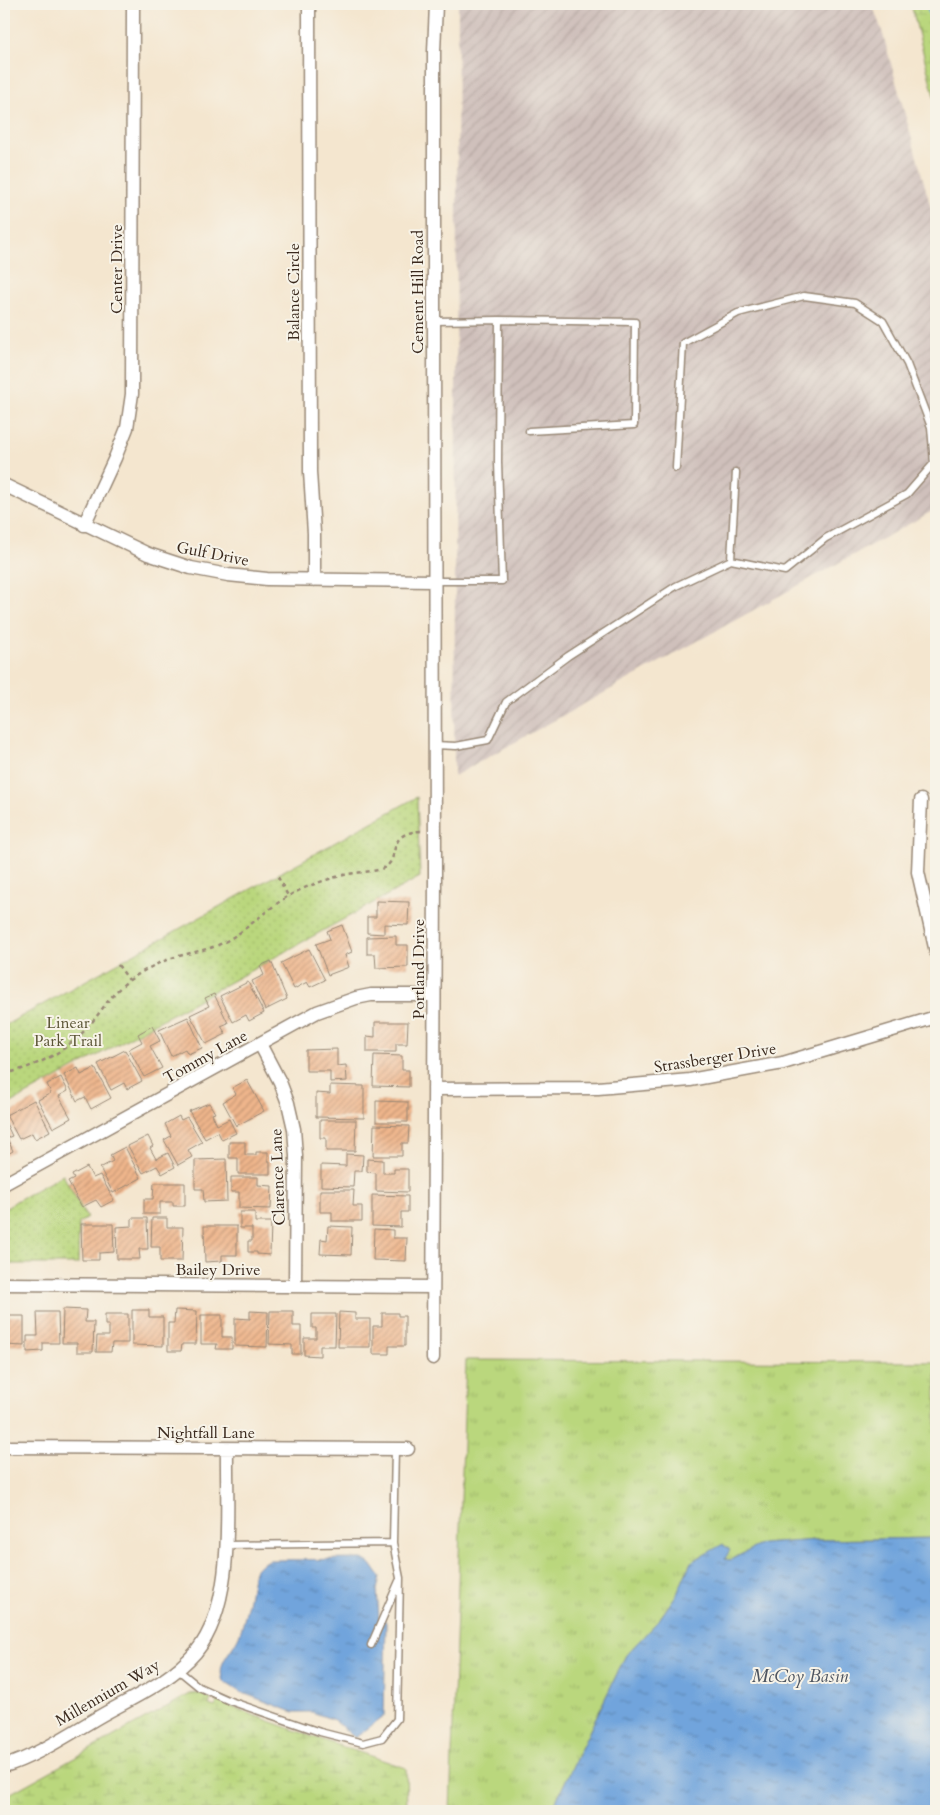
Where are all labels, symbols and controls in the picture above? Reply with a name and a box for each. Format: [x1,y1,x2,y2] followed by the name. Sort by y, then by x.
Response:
[106,224,128,314] street label: Center Drive
[407,229,429,354] street label: Cement Hill Road
[283,243,305,341] street label: Balance Circle
[175,536,251,572] street label: Gulf Drive
[408,919,430,1019] street label: Portland Drive
[34,1012,102,1052] park label: Linear Park Trail
[159,1025,252,1089] street label: Tommy Lane
[653,1037,778,1078] street label: Strassberger Drive
[265,1128,291,1226] street label: Clarence Lane
[175,1259,261,1281] street label: Bailey Drive
[157,1422,255,1444] street label: Nightfall Lane
[51,1654,164,1732] street label: Millennium Way
[752,1664,849,1689] water label: McCoy Basin

